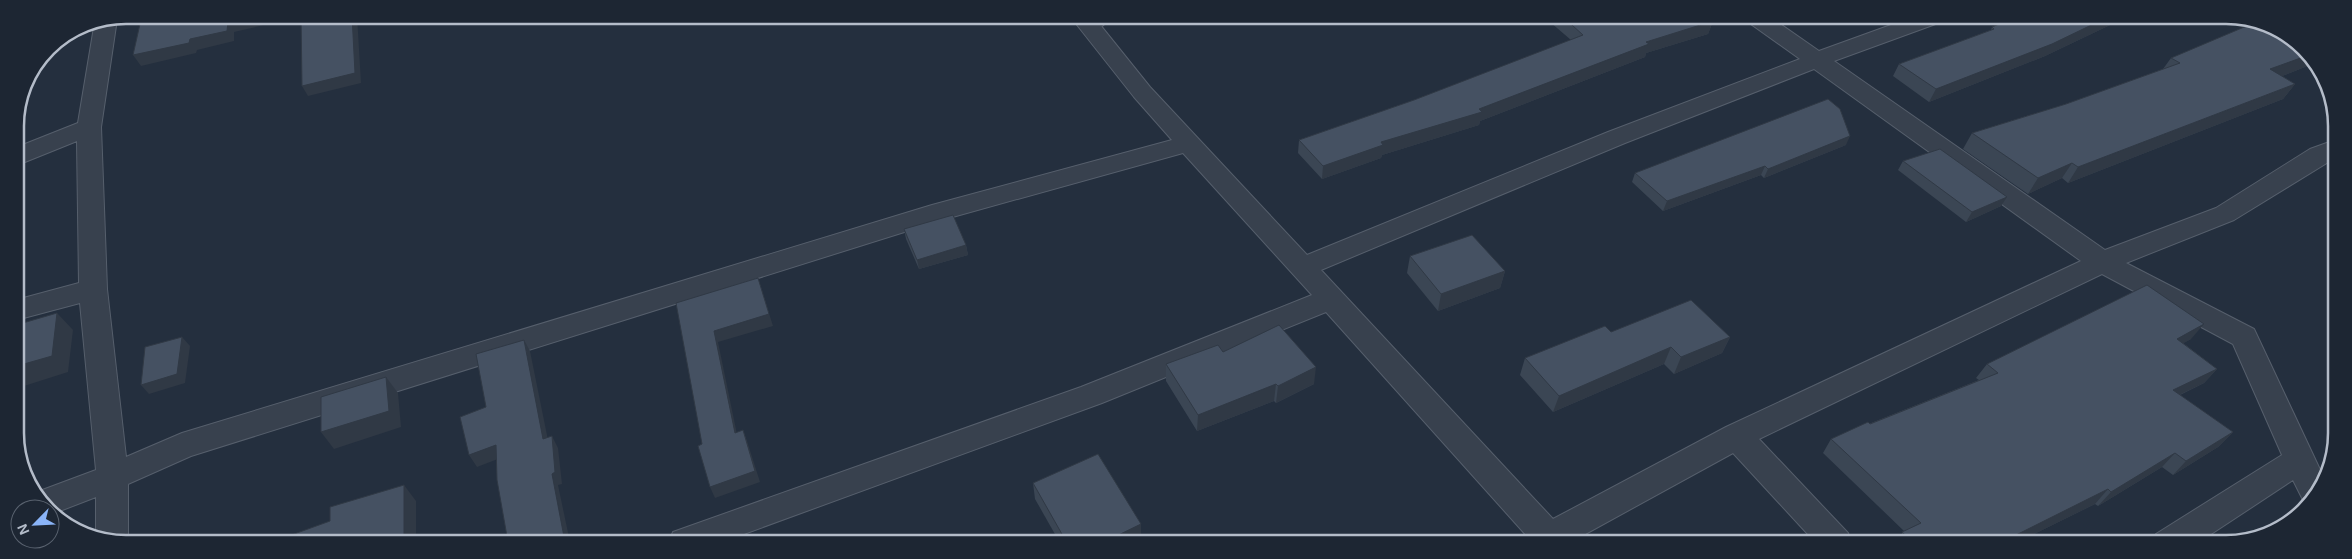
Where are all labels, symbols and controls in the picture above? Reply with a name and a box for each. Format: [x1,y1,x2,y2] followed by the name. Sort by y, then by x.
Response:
[10,499,60,549] north arrow
[14,521,32,537] text: N

